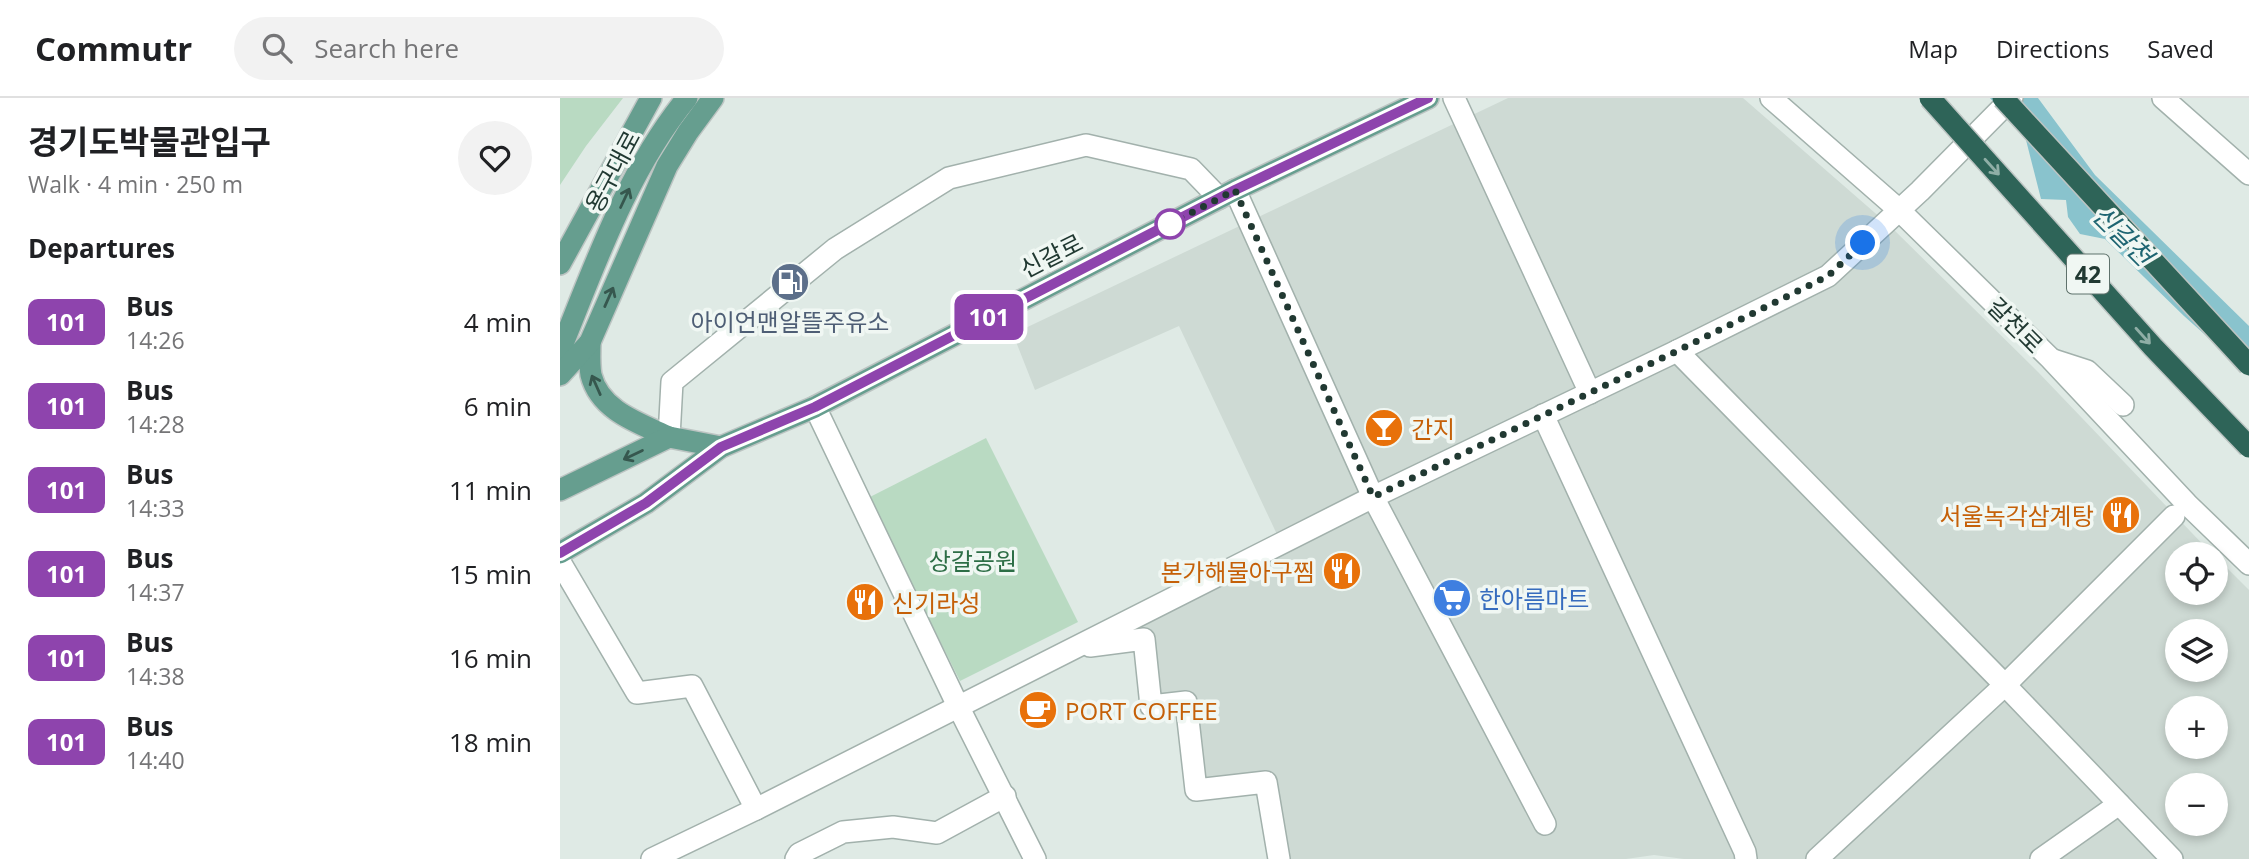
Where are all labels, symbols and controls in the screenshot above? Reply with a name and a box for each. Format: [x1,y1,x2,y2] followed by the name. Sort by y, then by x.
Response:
[234,17,724,80] search box
[35,26,192,71] text: Commutr
[258,29,296,67] icon: search
[314,30,459,66] text: Search here
[1908,32,1958,65] text: Map
[1996,32,2109,65] text: Directions
[2147,32,2214,65] text: Saved
[28,119,271,164] text: 경기도박물관입구
[458,121,532,195] button: heart
[577,124,647,218] street label: 용구대로
[1983,158,2000,175] one-way arrow
[28,168,243,200] text: Walk · 4 min · 250 m
[619,188,633,209] one-way arrow
[2085,197,2163,275] water label: 신갈천
[1155,209,1185,239] unlabelled marker
[1014,225,1088,285] street label: 신갈로
[1845,225,1880,260] your location
[28,230,175,266] text: Departures
[2067,254,2109,294] road number: 42
[769,261,811,303] fuel station icon: 아이언맨알뜰주유소
[603,287,616,308] one-way arrow
[126,288,173,324] text: Bus
[1981,290,2051,360] street label: 갈천로
[949,294,1029,340] line badge: 101
[968,300,1010,333] text: 101
[464,304,532,340] text: 4 min
[46,305,87,338] text: 101
[691,305,889,338] place label: 아이언맨알뜰주유소
[126,324,185,356] text: 14:26
[2135,327,2152,344] one-way arrow
[126,372,173,408] text: Bus
[589,375,602,397] one-way arrow
[464,388,532,424] text: 6 min
[46,389,87,422] text: 101
[1363,407,1405,449] bar icon: 간지
[126,408,185,440] text: 14:28
[1411,412,1455,445] place label: 간지
[623,448,644,462] one-way arrow
[126,456,173,492] text: Bus
[449,472,532,508] text: 11 min
[46,473,87,506] text: 101
[126,492,185,524] text: 14:33
[2100,494,2142,536] restaurant icon: 서울녹각삼계탕
[1939,499,2094,532] place label: 서울녹각삼계탕
[126,540,173,576] text: Bus
[2165,542,2228,836] map controls
[2165,542,2228,605] button: locate
[929,544,1017,577] park label: 상갈공원
[1321,550,1363,592] restaurant icon: 본가해물아구찜
[1160,555,1315,588] place label: 본가해물아구찜
[449,556,532,592] text: 15 min
[46,557,87,590] text: 101
[126,576,185,608] text: 14:37
[1431,577,1473,619] supermarket icon: 한아름마트
[844,581,886,623] restaurant icon: 신기라성
[1479,582,1589,615] place label: 한아름마트
[892,586,980,619] place label: 신기라성
[2165,619,2228,682] button: layers
[126,624,173,660] text: Bus
[449,640,532,676] text: 16 min
[46,641,87,674] text: 101
[126,660,185,692] text: 14:38
[1017,689,1059,731] cafe icon: PORT COFFEE
[1065,694,1218,727] place label: PORT COFFEE
[2165,696,2228,759] button: +
[126,708,173,744] text: Bus
[449,724,532,760] text: 18 min
[46,725,87,758] text: 101
[126,744,185,776] text: 14:40
[2165,773,2228,836] button: −

